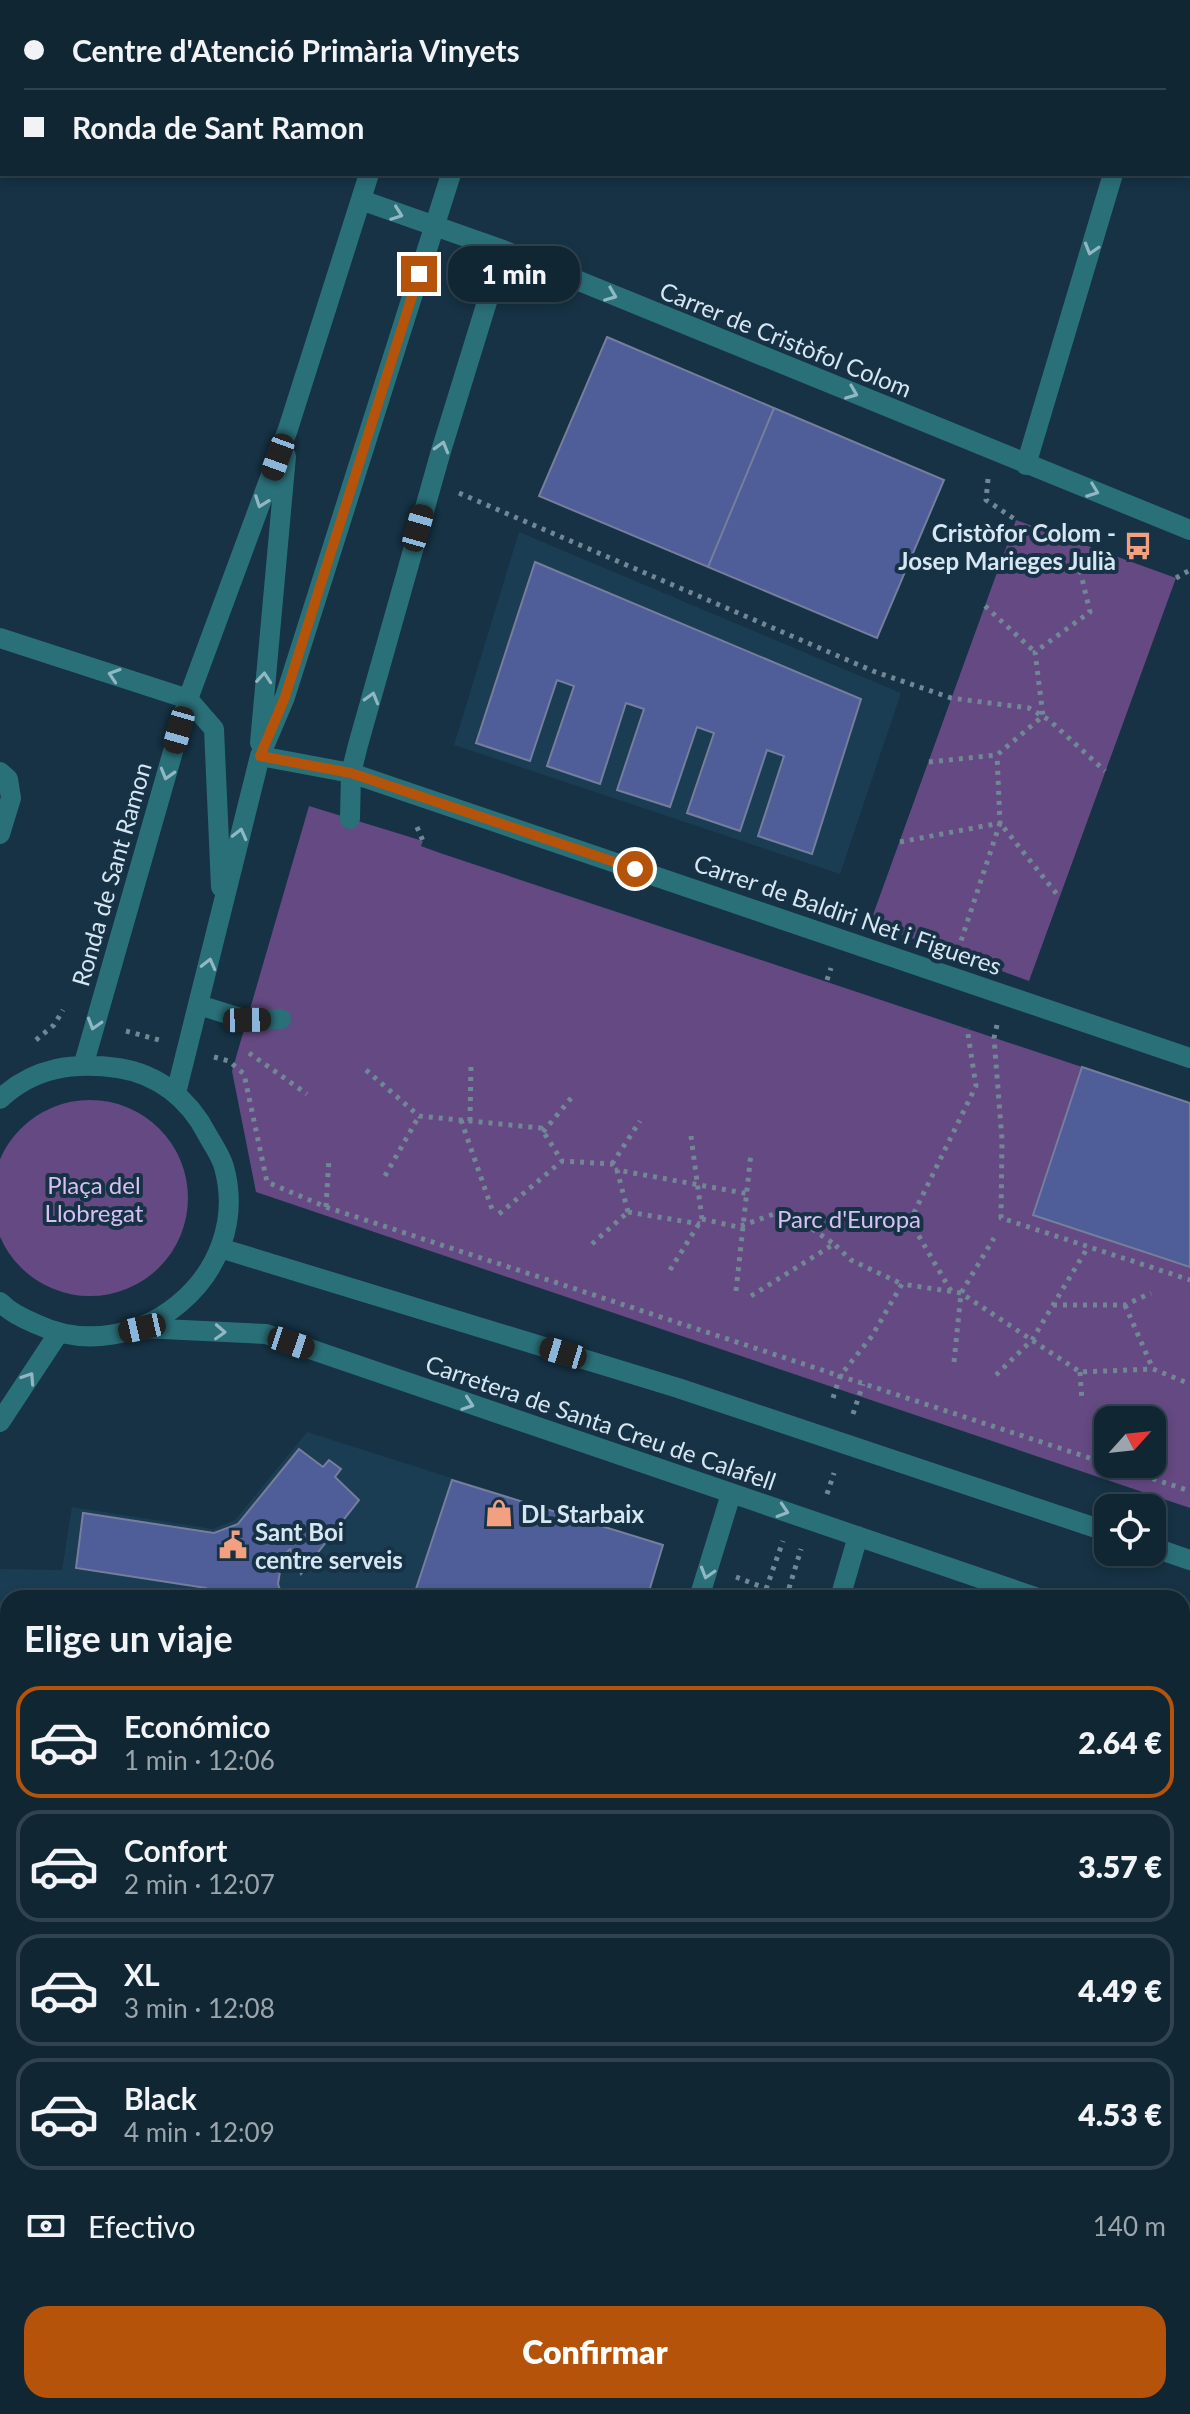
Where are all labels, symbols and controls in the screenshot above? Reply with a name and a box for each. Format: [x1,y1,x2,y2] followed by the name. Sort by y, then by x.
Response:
[72,32,520,68] text: Centre d'Atenció Primària Vinyets
[72,109,365,145] text: Ronda de Sant Ramon
[390,204,404,220] one-way arrow
[1084,241,1100,255] one-way arrow
[447,246,579,302] callout: 1 min
[401,256,437,292] route end
[482,258,546,290] text: 1 min
[656,275,916,403] street label: Carrer de Cristòfol Colom
[603,285,617,302] one-way arrow
[844,384,858,400] one-way arrow
[259,430,297,484] car
[433,441,449,455] one-way arrow
[1085,481,1099,498] one-way arrow
[255,494,271,508] one-way arrow
[400,502,436,554] car
[898,518,1116,575] place label: Cristòfor Colom - Josep Marieges Julià
[1123,531,1153,561] bus stop icon: Cristòfor Colom - Josep Marieges Julià
[108,668,121,684] one-way arrow
[256,671,273,684] one-way arrow
[363,691,379,705] one-way arrow
[161,704,197,756] car
[65,759,157,989] street label: Ronda de Sant Ramon
[160,767,176,781] one-way arrow
[231,828,248,842] one-way arrow
[690,848,1006,980] street label: Carrer de Baldiri Net i Figueres
[617,851,653,887] route start
[199,957,216,971] one-way arrow
[223,1008,271,1032] car
[87,1017,103,1030] one-way arrow
[45,1170,144,1227] park label: Plaça del Llobregat
[777,1204,921,1233] park label: Parc d'Europa
[116,1311,168,1345] car
[214,1323,227,1340] one-way arrow
[264,1324,318,1362] car
[537,1335,589,1371] car
[422,1348,780,1496] street label: Carretera de Santa Creu de Calafell
[19,1372,34,1387] one-way arrow
[460,1394,474,1410] one-way arrow
[1094,1406,1166,1478] north arrow
[1094,1406,1166,1566] map controls
[1094,1494,1166,1566] button: locate
[484,1498,514,1528] shop icon: DL Starbaix
[521,1499,644,1528] place label: DL Starbaix
[776,1502,790,1518] one-way arrow
[255,1517,403,1574] place label: Sant Boi centre serveis
[218,1530,248,1560] public building icon: Sant Boi centre serveis
[700,1565,716,1579] one-way arrow
[24,1616,233,1660] text: Elige un viaje
[28,1706,100,1778] icon: car
[124,1708,270,1744] text: Económico
[1078,1724,1162,1760] text: 2.64 €
[124,1744,275,1776] text: 1 min · 12:06
[28,1830,100,1902] icon: car
[124,1832,227,1868] text: Confort
[1078,1848,1162,1884] text: 3.57 €
[124,1868,275,1900] text: 2 min · 12:07
[28,1954,100,2026] icon: car
[124,1956,160,1992] text: XL
[1078,1972,1162,2008] text: 4.49 €
[124,1992,275,2024] text: 3 min · 12:08
[28,2078,100,2150] icon: car
[124,2080,197,2116] text: Black
[1078,2096,1162,2132] text: 4.53 €
[124,2116,275,2148] text: 4 min · 12:09
[24,2204,68,2248] icon: cash
[88,2208,195,2244] text: Efectivo
[1093,2210,1166,2242] text: 140 m
[24,2306,1166,2398] button: Confirmar

